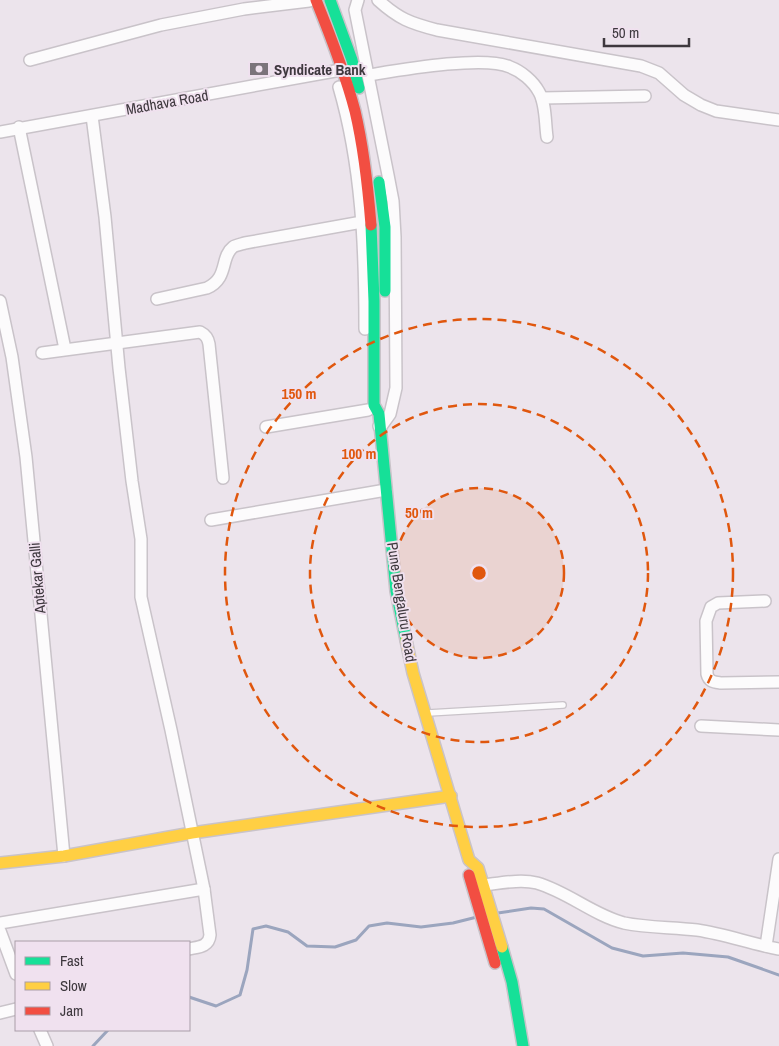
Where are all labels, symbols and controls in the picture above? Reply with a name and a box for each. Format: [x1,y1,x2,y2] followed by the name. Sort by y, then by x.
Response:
[604,15,689,47] scale bar
[612,22,639,43] text: 50 m
[248,58,270,80] bank icon: Syndicate Bank
[274,59,366,80] place label: Syndicate Bank
[124,84,210,120] street label: Madhava Road
[282,383,316,404] text: 150 m
[342,443,376,464] text: 100 m
[405,502,433,523] text: 50 m
[382,541,422,663] street label: Pune Bengaluru Road
[23,542,51,615] street label: Aptekar Galli
[470,564,488,582] centre of rings
[15,941,190,1031] legend
[60,950,84,971] text: Fast
[60,975,87,996] text: Slow
[60,1000,83,1021] text: Jam

